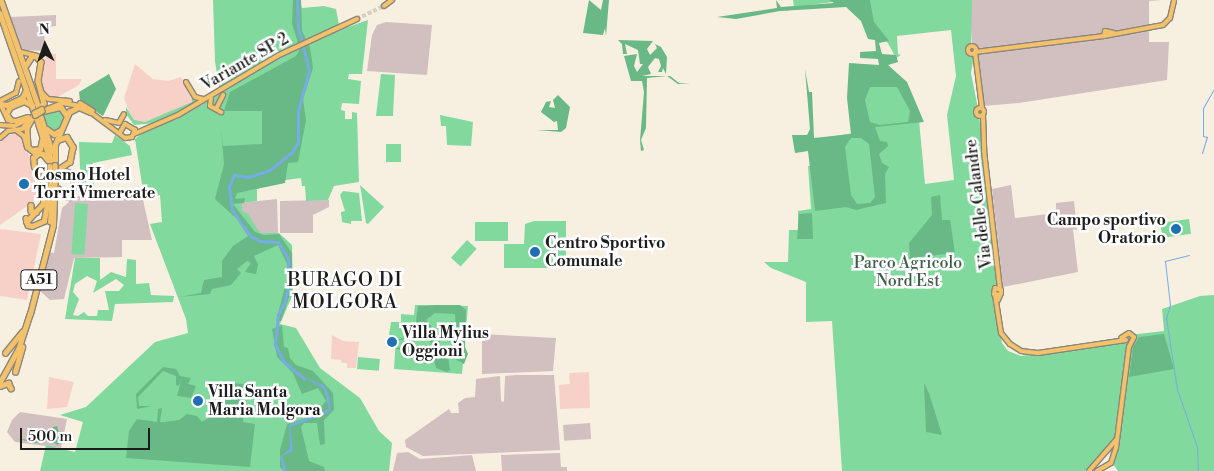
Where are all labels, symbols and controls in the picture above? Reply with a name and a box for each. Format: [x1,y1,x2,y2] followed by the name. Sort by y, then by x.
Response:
[20,20,70,70] north arrow
[38,21,50,39] text: N
[198,29,292,95] street label: Variante SP 2
[962,138,996,270] street label: Via delle Calandre
[34,165,155,203] place label: Cosmo Hotel Torri Vimercate
[18,178,30,190] marker: Cosmo Hotel Torri Vimercate
[1047,210,1166,248] place label: Campo sportivo Oratorio
[1170,223,1182,235] marker: Campo sportivo Oratorio
[545,233,665,271] place label: Centro Sportivo Comunale
[529,246,541,258] marker: Centro Sportivo Comunale
[854,253,962,291] park label: Parco Agricolo Nord Est
[20,268,58,292] road number: A51
[286,270,404,314] district label: BURAGO DI MOLGORA
[402,323,489,361] place label: Villa Mylius Oggioni
[386,336,398,348] marker: Villa Mylius Oggioni
[208,382,321,420] place label: Villa Santa Maria Molgora
[192,395,204,407] marker: Villa Santa Maria Molgora
[22,418,152,450] scale bar
[28,427,72,446] text: 500 m

